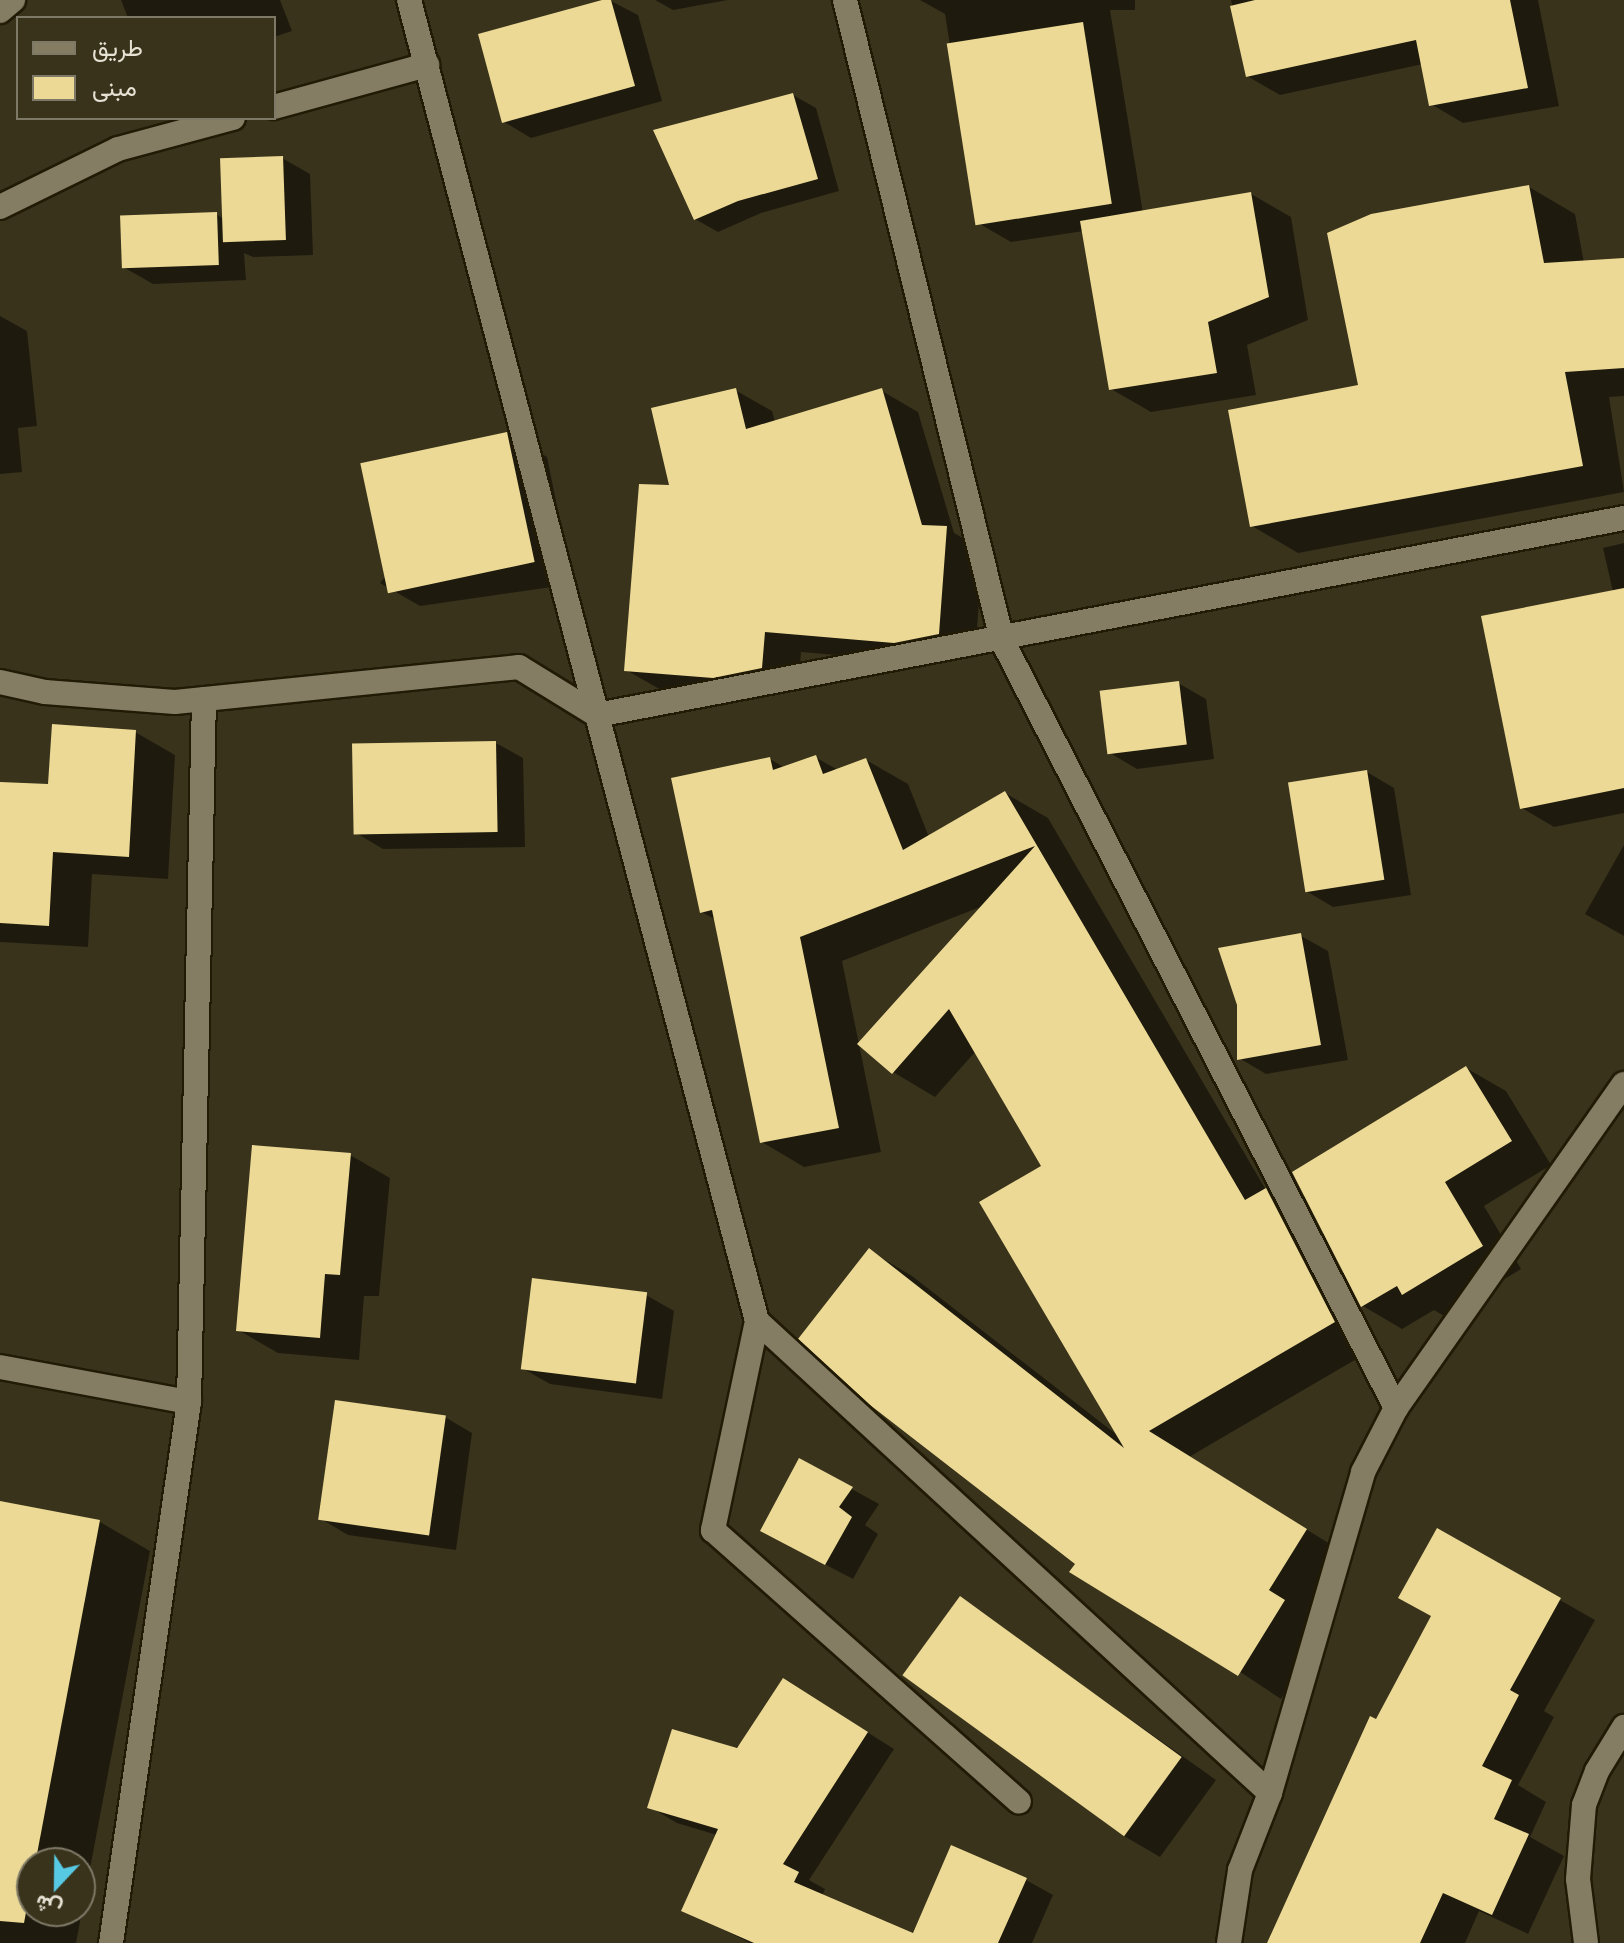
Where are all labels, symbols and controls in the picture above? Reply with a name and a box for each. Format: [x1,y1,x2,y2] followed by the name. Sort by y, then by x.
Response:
[16,16,276,120] legend
[92,28,143,63] text: طريق
[92,68,137,103] text: مبنى
[16,1847,96,1927] north arrow
[29,1888,66,1928] text: ش

